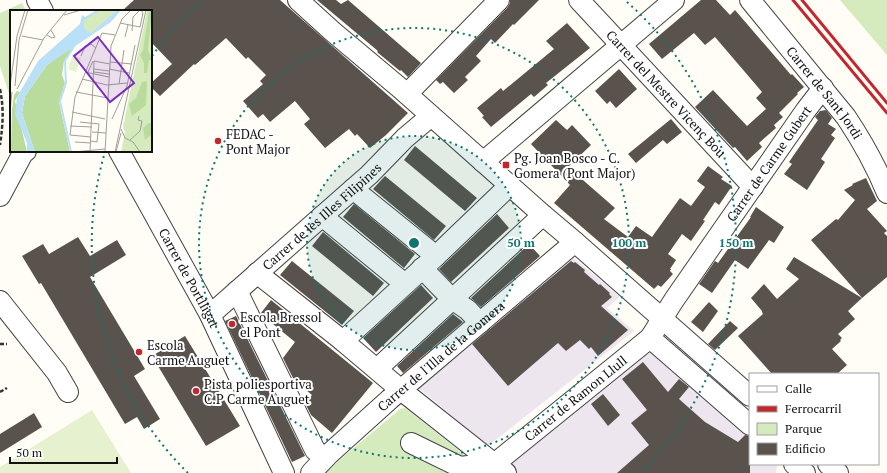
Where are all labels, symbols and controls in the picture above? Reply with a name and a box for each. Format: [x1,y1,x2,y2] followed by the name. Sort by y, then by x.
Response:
[10,10,152,152] inset map
[602,26,730,162] street label: Carrer del Mestre Vicenç Bou
[782,42,867,142] street label: Carrer de Sant Jordi
[722,101,815,225] street label: Carrer de Carme Gubert
[226,125,290,158] place label: FEDAC - Pont Major
[213,136,223,146] marker: FEDAC - Pont Major
[514,149,636,182] place label: Pg. Joan Bosco - C. Gomera (Pont Major)
[258,159,385,274] street label: Carrer de les Illes Filipines
[501,160,511,170] marker: Pg. Joan Bosco - C. Gomera (Pont Major)
[155,225,224,331] street label: Carrer de Portlligat
[507,235,535,250] text: 50 m
[612,235,646,250] text: 100 m
[719,235,753,250] text: 150 m
[407,236,421,250] centre of rings
[373,296,509,415] street label: Carrer de l'Illa de la Gomera
[240,308,322,341] place label: Escola Bressol el Pont
[227,319,237,329] marker: Escola Bressol el Pont
[147,336,230,369] place label: Escola Carme Auguet
[134,347,144,357] marker: Escola Carme Auguet
[520,351,631,445] street label: Carrer de Ramon Llull
[749,373,879,465] legend
[204,375,312,408] place label: Pista poliesportiva C.P Carme Auguet
[785,381,812,396] text: Calle
[191,386,201,396] marker: Pista poliesportiva C.P Carme Auguet
[785,401,842,416] text: Ferrocarril
[785,421,822,436] text: Parque
[10,439,117,465] scale bar
[785,441,826,456] text: Edificio
[16,445,43,460] text: 50 m

